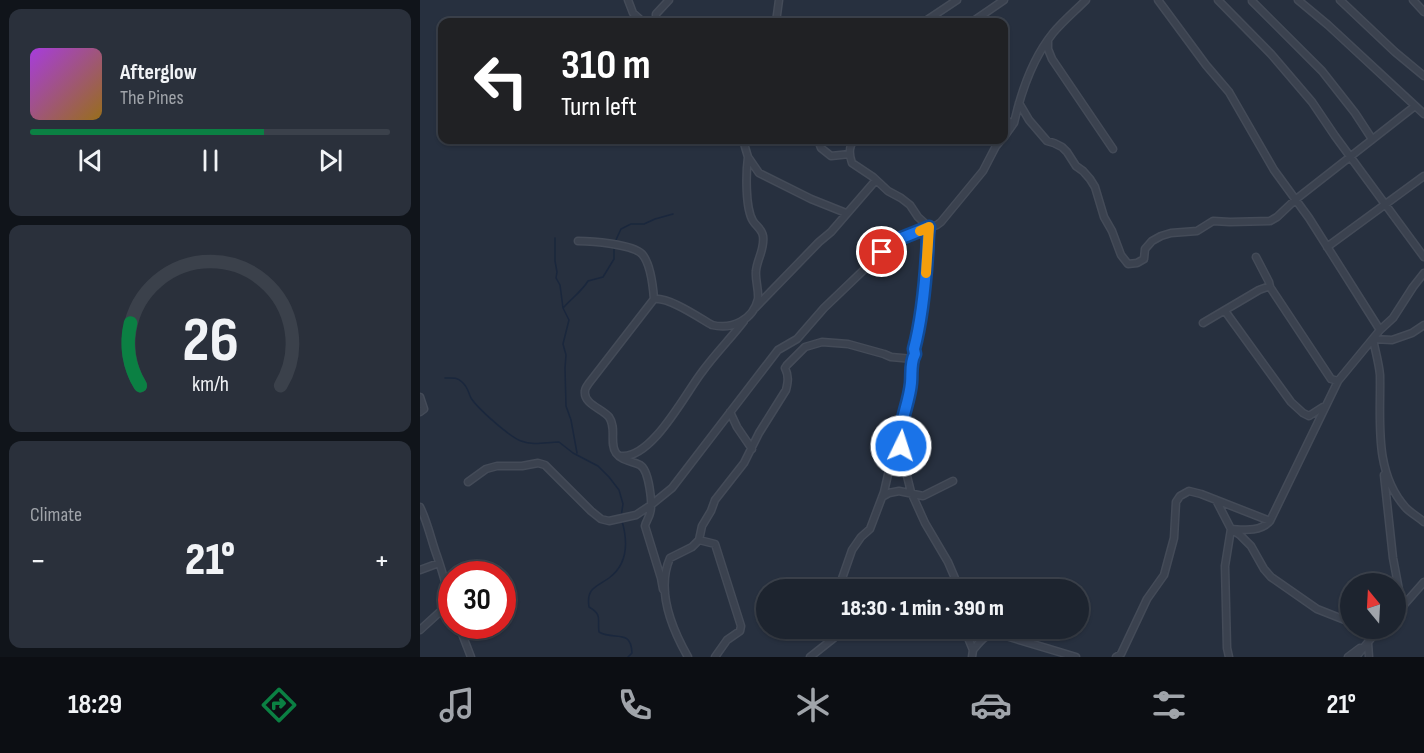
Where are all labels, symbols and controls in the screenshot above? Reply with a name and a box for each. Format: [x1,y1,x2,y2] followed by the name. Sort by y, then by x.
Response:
[561,40,651,91] text: 310 m
[462,42,540,120] icon: left
[120,59,197,86] text: Afterglow
[120,86,184,110] text: The Pines
[561,91,637,123] text: Turn left
[74,144,107,177] icon: previous
[194,144,227,177] icon: pause
[314,144,347,177] icon: next
[856,226,907,277] pin
[865,235,898,268] icon: arrive
[182,304,238,379] text: 26
[191,372,229,397] text: km/h
[869,414,933,478] position arrow
[30,503,82,527] text: Climate
[185,533,235,588] text: 21°
[30,541,46,581] text: −
[374,541,390,581] text: +
[438,561,516,639] speed limit sign: 30
[1340,573,1406,639] north arrow
[1340,573,1406,639] map controls
[841,595,1004,622] text: 18:30 · 1 min · 390 m
[258,684,300,726] icon: directions
[436,684,478,726] icon: music
[614,684,656,726] icon: phone
[792,684,834,726] icon: climate
[970,684,1012,726] icon: car
[1148,684,1190,726] icon: filters
[68,689,122,721] text: 18:29
[1327,689,1356,721] text: 21°

